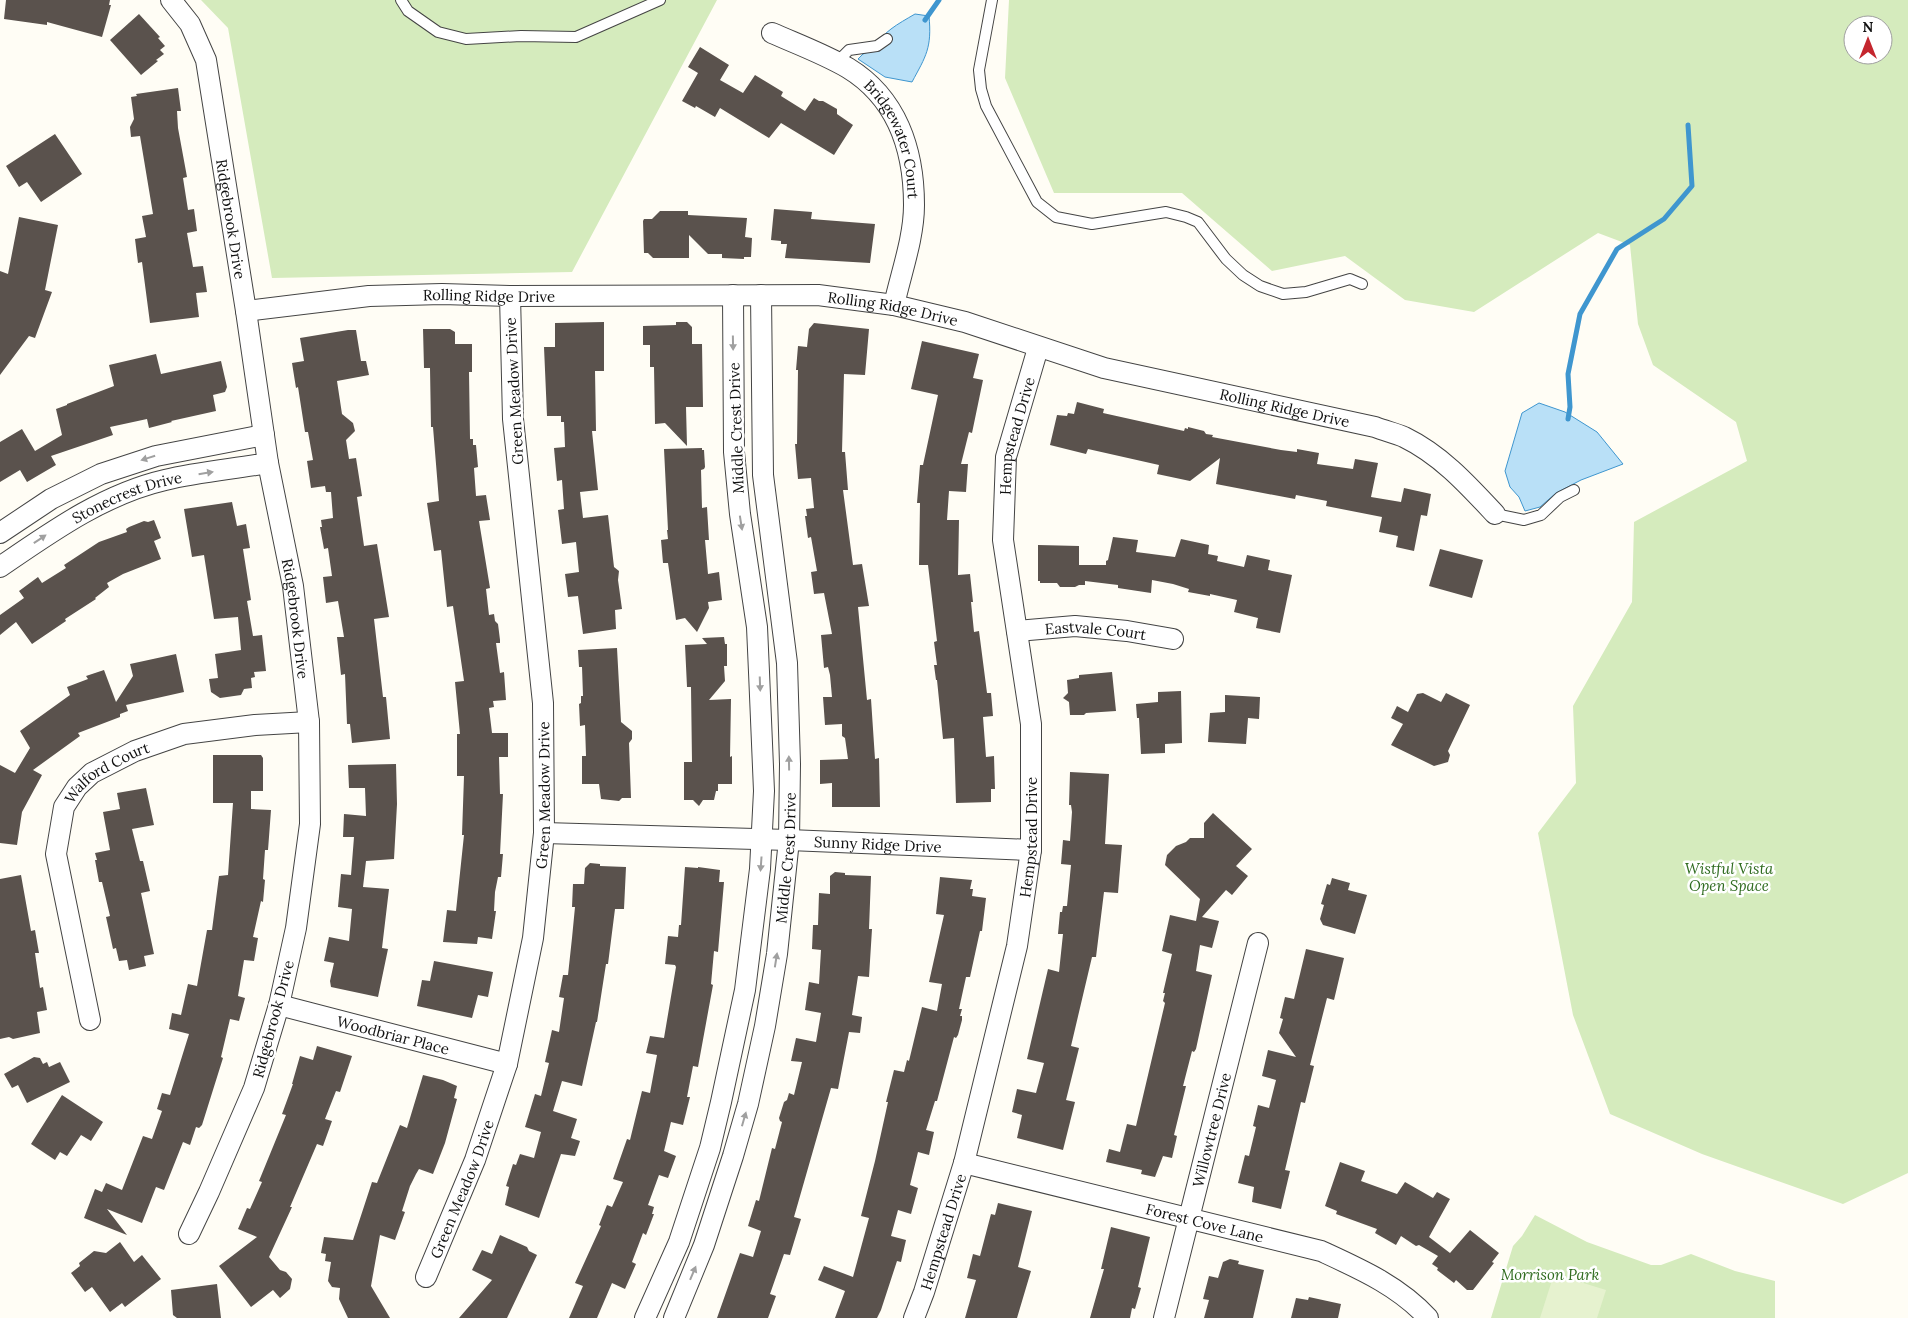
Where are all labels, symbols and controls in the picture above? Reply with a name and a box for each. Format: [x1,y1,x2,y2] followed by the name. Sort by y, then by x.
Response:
[1843,15,1893,65] north arrow
[1863,18,1874,36] text: N
[860,75,923,199] street label: Bridgewater Court
[212,158,250,280] street label: Ridgebrook Drive
[423,284,555,306] street label: Rolling Ridge Drive
[827,287,960,330] street label: Rolling Ridge Drive
[501,317,527,465] street label: Green Meadow Drive
[730,336,738,352] one-way arrow
[724,362,748,494] street label: Middle Crest Drive
[995,375,1039,495] street label: Hempstead Drive
[1218,384,1351,431] street label: Rolling Ridge Drive
[140,455,155,463] one-way arrow
[68,467,183,527] street label: Stonecrest Drive
[198,469,214,477] one-way arrow
[737,515,745,531] one-way arrow
[34,535,47,544] one-way arrow
[278,557,313,680] street label: Ridgebrook Drive
[1044,617,1148,644] street label: Eastvale Court
[756,676,764,692] one-way arrow
[531,721,554,870] street label: Green Meadow Drive
[60,737,152,806] street label: Walford Court
[785,755,793,771] one-way arrow
[1015,777,1041,899] street label: Hempstead Drive
[771,792,799,924] street label: Middle Crest Drive
[814,832,942,856] street label: Sunny Ridge Drive
[756,856,764,872] one-way arrow
[1685,859,1774,895] park label: Wistful Vista Open Space
[772,951,780,967] one-way arrow
[248,958,298,1080] street label: Ridgebrook Drive
[335,1011,452,1058] street label: Woodbriar Place
[1188,1070,1235,1189] street label: Willowtree Drive
[740,1111,748,1126] one-way arrow
[425,1117,497,1261] street label: Green Meadow Drive
[916,1171,970,1292] street label: Hempstead Drive
[1144,1199,1266,1246] street label: Forest Cove Lane
[1501,1265,1600,1284] park label: Morrison Park
[689,1266,697,1280] one-way arrow

